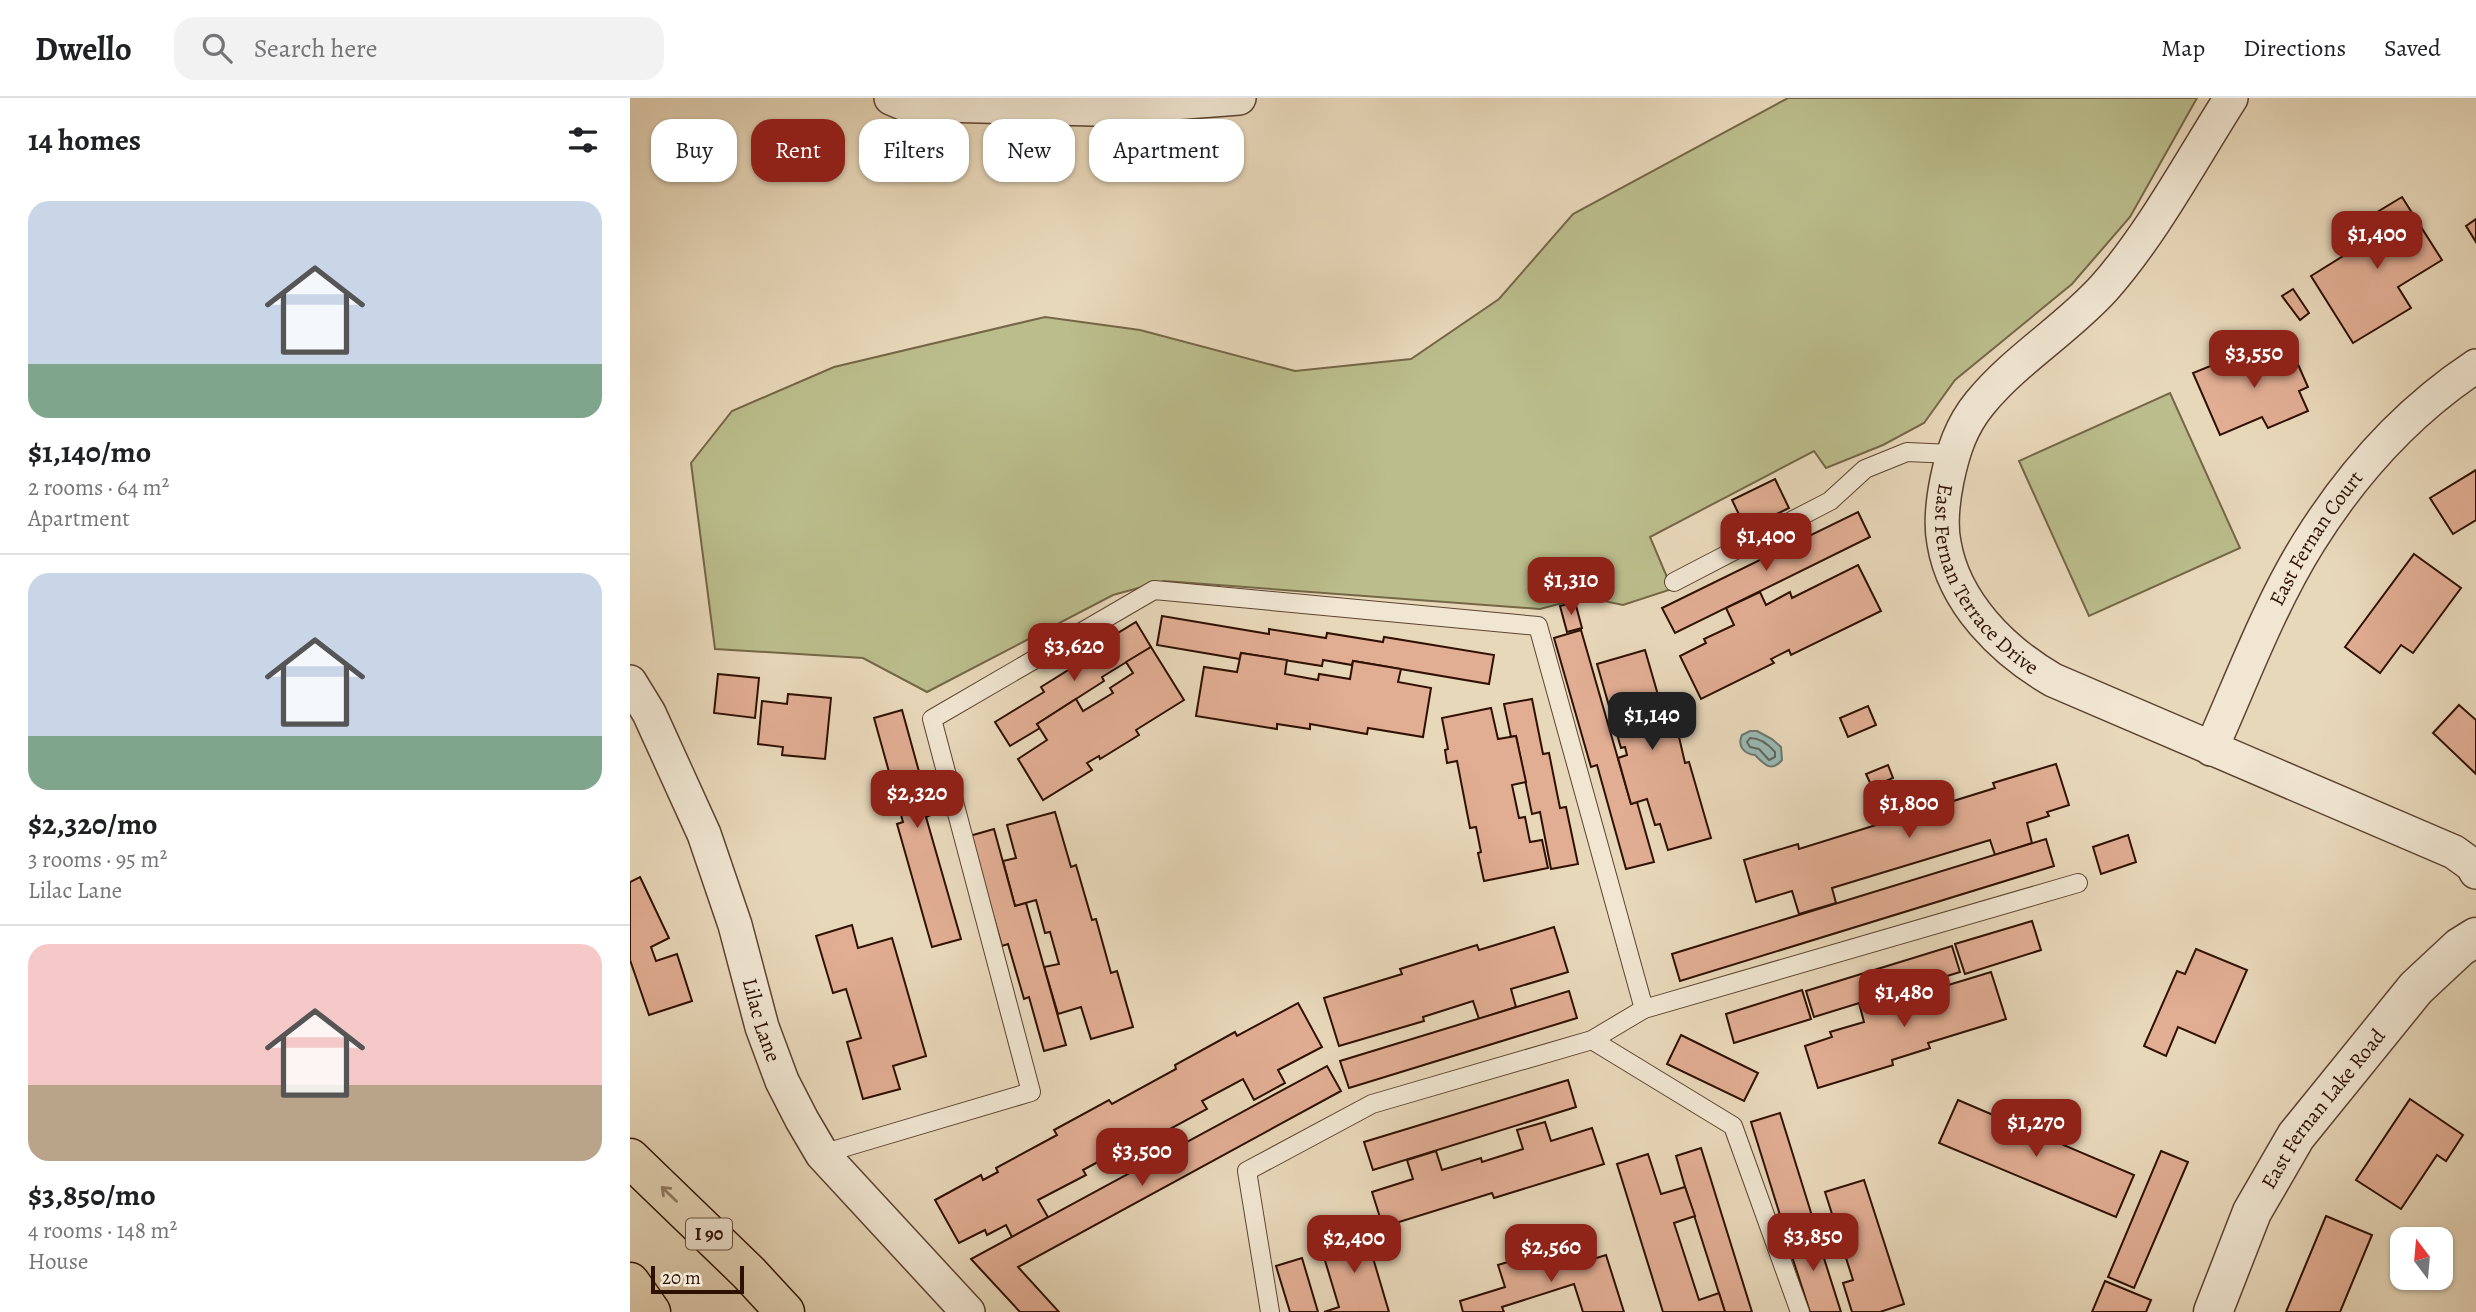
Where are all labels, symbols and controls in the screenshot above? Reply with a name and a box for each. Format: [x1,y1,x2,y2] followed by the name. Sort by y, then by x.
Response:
[174,17,664,80] search box
[35,26,132,71] text: Dwello
[198,29,236,67] icon: search
[254,31,377,66] text: Search here
[2161,32,2205,64] text: Map
[2243,32,2346,64] text: Directions
[2384,32,2441,64] text: Saved
[651,119,737,182] chip: Buy
[751,119,845,182] chip: Rent
[859,119,969,182] chip: Filters
[983,119,1075,182] chip: New
[1089,119,1244,182] chip: Apartment
[28,120,141,160] text: 14 homes
[564,121,602,159] icon: filters
[2320,212,2434,271] pin: $1,400
[2347,218,2407,249] text: $1,400
[252,247,378,373] icon: home
[2197,330,2311,390] pin: $3,550
[2225,337,2283,368] text: $3,550
[28,432,151,472] text: $1,140/mo
[2262,465,2369,610] street label: East Fernan Court
[28,472,169,503] text: 2 rooms · 64 m²
[1928,482,2044,681] street label: East Fernan Terrace Drive
[28,503,130,534] text: Apartment
[1709,514,1823,573] pin: $1,400
[1736,520,1796,551] text: $1,400
[1514,558,1628,617] pin: $1,310
[1544,564,1598,595] text: $1,310
[252,619,378,745] icon: home
[1017,624,1131,683] pin: $3,620
[1044,630,1104,661] text: $3,620
[1595,692,1709,752] pin: $1,140
[1624,699,1680,730] text: $1,140
[860,770,974,830] pin: $2,320
[887,777,947,808] text: $2,320
[1852,780,1966,840] pin: $1,800
[1879,787,1939,818] text: $1,800
[28,804,158,844] text: $2,320/mo
[28,844,167,875] text: 3 rooms · 95 m²
[28,875,122,906] text: Lilac Lane
[1847,970,1961,1029] pin: $1,480
[736,975,788,1066] street label: Lilac Lane
[1875,976,1933,1007] text: $1,480
[252,990,378,1116] icon: home
[2254,1022,2392,1194] street label: East Fernan Lake Road
[1979,1100,2093,1159] pin: $1,270
[2007,1106,2065,1137] text: $1,270
[1085,1128,1199,1188] pin: $3,500
[1112,1135,1172,1166] text: $3,500
[28,1175,156,1215] text: $3,850/mo
[660,1185,677,1202] one-way arrow
[1756,1214,1870,1273] pin: $3,850
[28,1215,177,1246] text: 4 rooms · 148 m²
[1297,1216,1411,1275] pin: $2,400
[686,1218,732,1250] road number: I 90
[1783,1220,1843,1251] text: $3,850
[1323,1222,1385,1253] text: $2,400
[1494,1224,1608,1284] pin: $2,560
[2390,1227,2454,1290] north arrow
[2390,1227,2453,1290] map controls
[1521,1231,1581,1262] text: $2,560
[28,1246,88,1277] text: House
[651,1263,744,1295] scale bar
[662,1265,701,1291] text: 20 m

